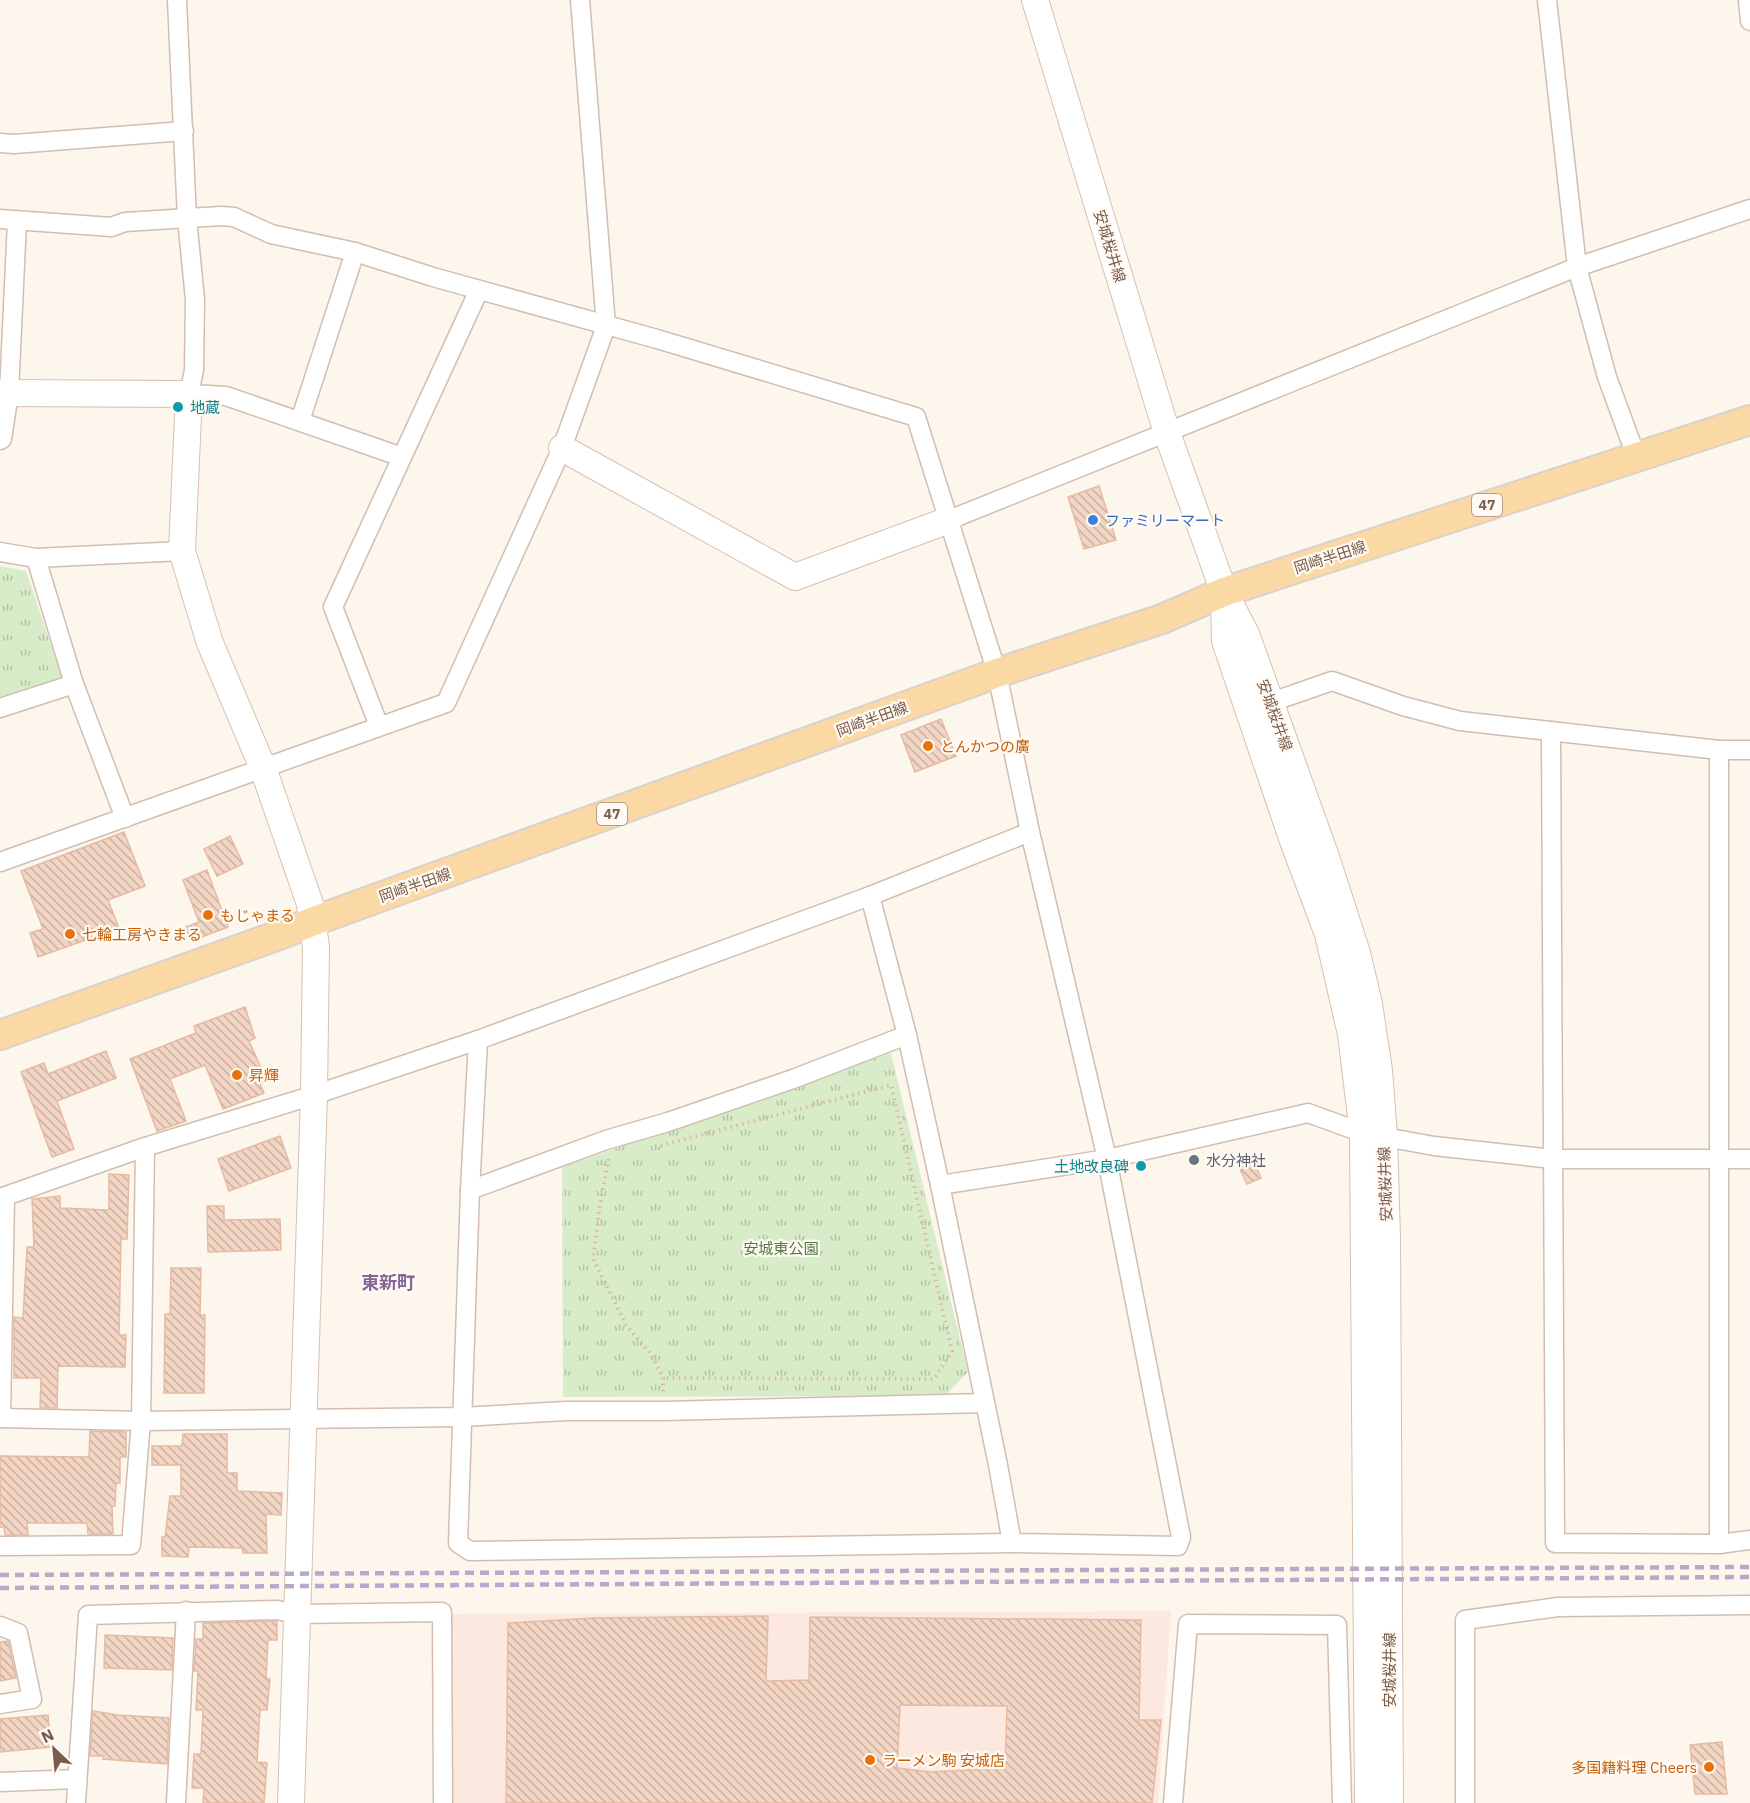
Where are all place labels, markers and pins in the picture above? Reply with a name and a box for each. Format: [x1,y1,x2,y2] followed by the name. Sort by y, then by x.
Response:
[190,398,220,417] place label: 地蔵
[171,400,185,414] marker: 地蔵
[1105,511,1225,530] place label: ファミリーマート
[1086,513,1100,527] marker: ファミリーマート
[940,737,1030,756] place label: とんかつの廣
[921,739,935,753] marker: とんかつの廣
[220,906,295,925] place label: もじゃまる
[201,908,215,922] marker: もじゃまる
[82,925,202,944] place label: 七輪工房やきまる
[63,927,77,941] marker: 七輪工房やきまる
[249,1066,279,1085] place label: 昇輝
[230,1068,244,1082] marker: 昇輝
[1206,1151,1266,1170] place label: 水分神社
[1187,1153,1201,1167] marker: 水分神社
[1054,1157,1129,1176] place label: 土地改良碑
[1134,1159,1148,1173] marker: 土地改良碑
[882,1751,1005,1770] place label: ラーメン駒 安城店
[863,1753,877,1767] marker: ラーメン駒 安城店
[1571,1758,1697,1777] place label: 多国籍料理 Cheers
[1702,1760,1716,1774] marker: 多国籍料理 Cheers

